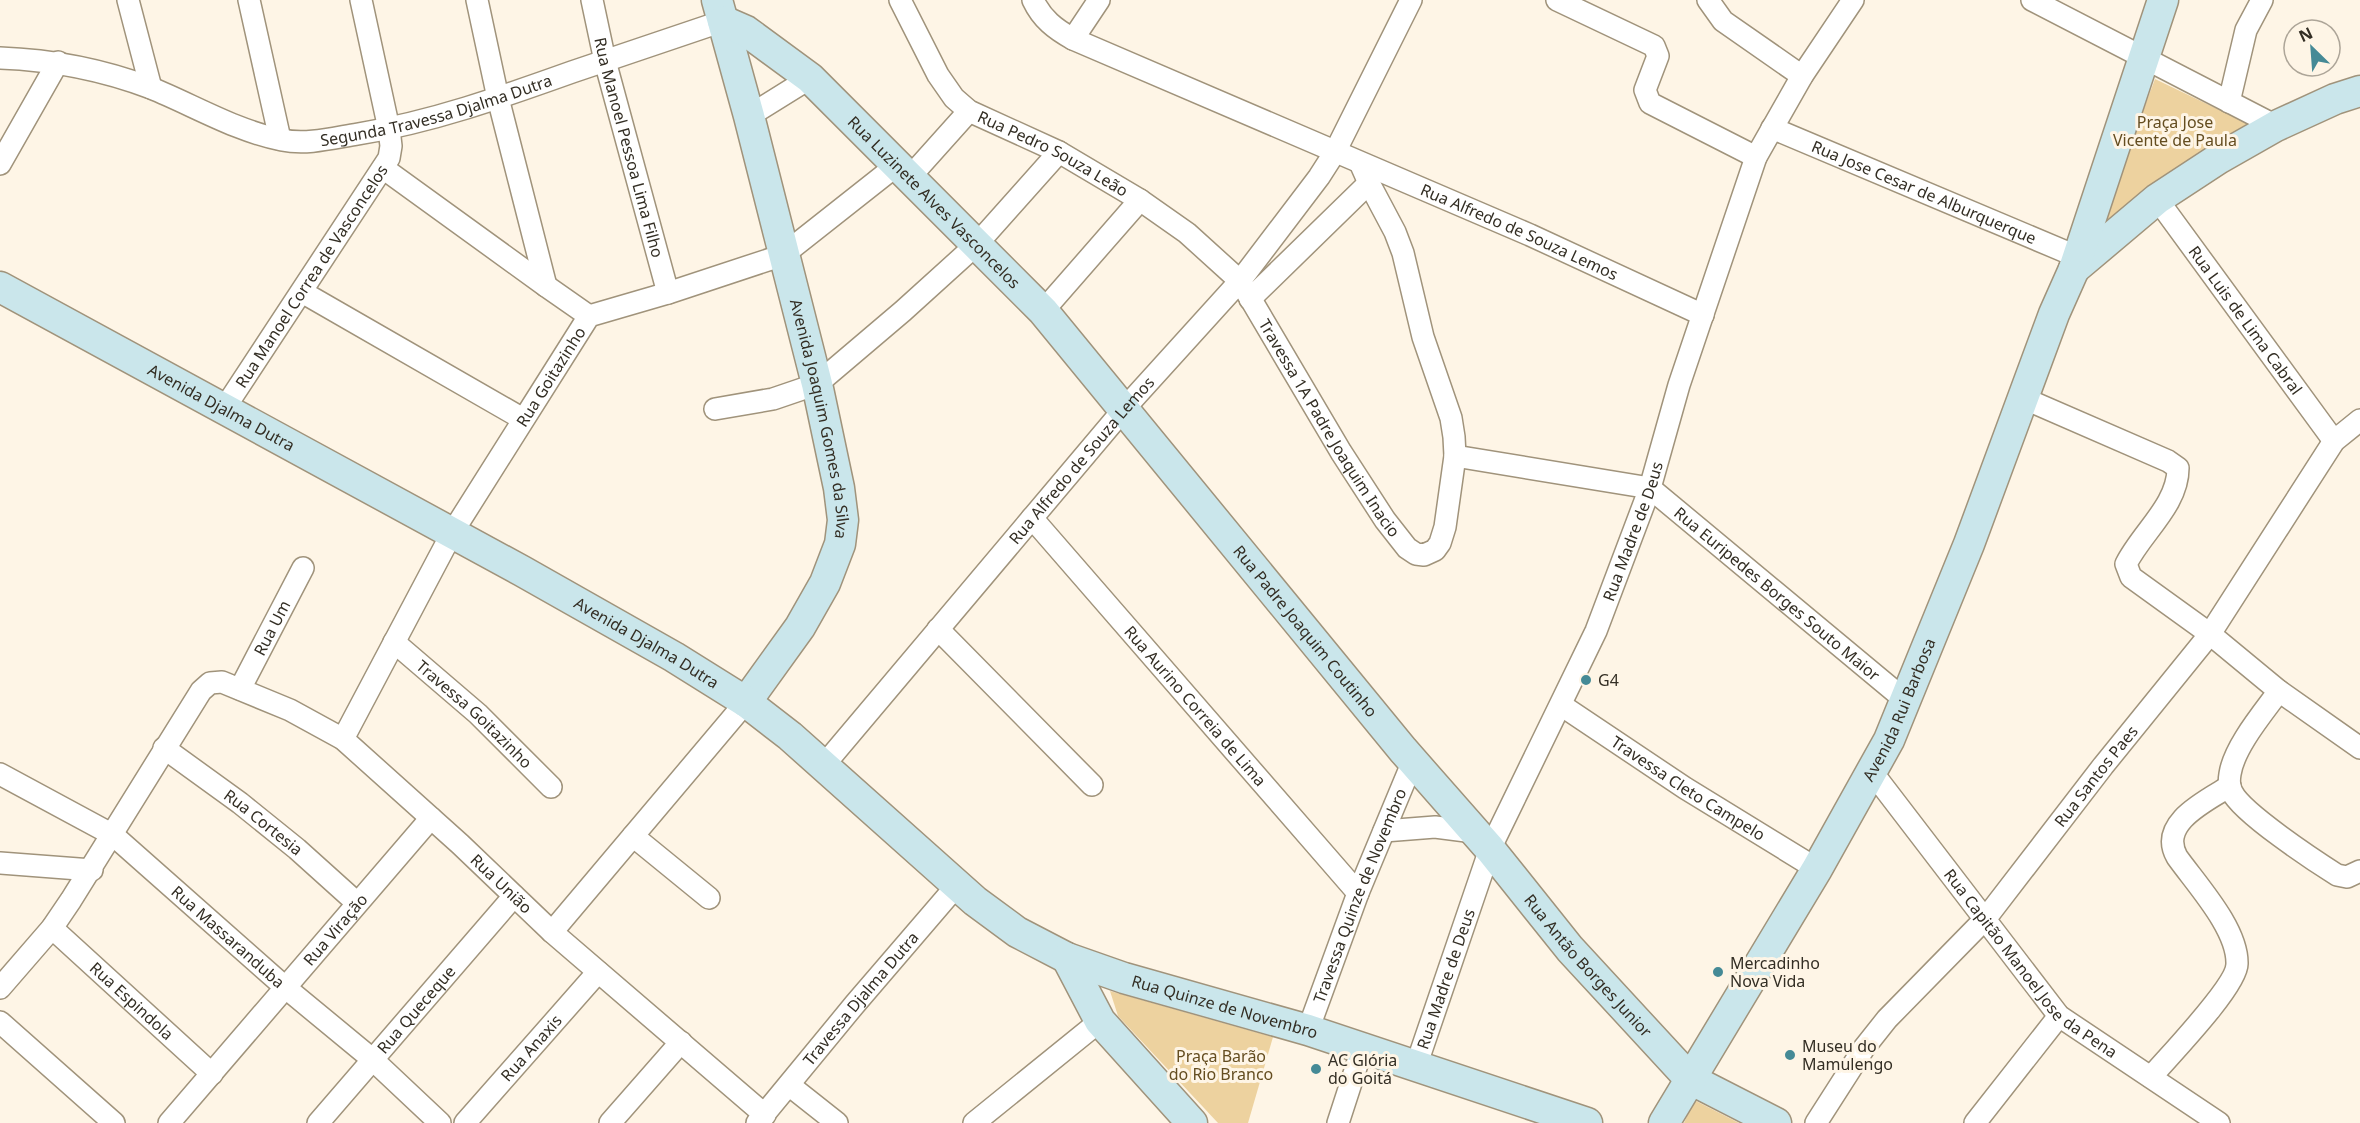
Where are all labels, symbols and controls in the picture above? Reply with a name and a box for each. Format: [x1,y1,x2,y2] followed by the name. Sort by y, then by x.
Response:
[2282,18,2342,78] north arrow
[2295,22,2316,47] text: N
[589,35,669,260] street label: Rua Manoel Pessoa Lima Filho
[319,69,555,151] street label: Segunda Travessa Djalma Dutra
[974,105,1132,202] street label: Rua Pedro Souza Leão
[843,111,1025,293] street label: Rua Luzinete Alves Vasconcelos
[2113,111,2237,151] park label: Praça Jose Vicente de Paula
[1808,135,2040,249] street label: Rua Jose Cesar de Alburquerque
[230,160,393,392] street label: Rua Manoel Correa de Vasconcelos
[1417,178,1622,285] street label: Rua Alfredo de Souza Lemos
[2184,241,2307,399] street label: Rua Luis de Lima Cabral
[785,297,854,540] street label: Avenida Joaquim Gomes da Silva
[1254,315,1405,542] street label: Travessa 1A Padre Joaquim Inacio
[511,322,591,431] street label: Rua Goitazinho
[144,359,299,456] street label: Avenida Djalma Dutra
[1004,372,1159,549] street label: Rua Alfredo de Souza Lemos
[1597,459,1668,604] street label: Rua Madre de Deus
[1670,502,1885,686] street label: Rua Euripedes Borges Souto Maior
[1228,541,1383,722] street label: Rua Padre Joaquim Coutinho
[570,592,723,693] street label: Avenida Djalma Dutra
[248,596,295,659] street label: Rua Um
[1119,621,1271,791] street label: Rua Aurino Correia de Lima
[1857,635,1940,785] street label: Avenida Rui Barbosa
[412,655,537,773] street label: Travessa Goitazinho
[1598,669,1619,691] place label: G4
[1579,673,1593,687] marker: G4
[2049,721,2143,831] street label: Rua Santos Paes
[1607,731,1769,846] street label: Travessa Cleto Campelo
[220,784,307,860] street label: Rua Cortesia
[1308,785,1411,1006] street label: Travessa Quinze de Novembro
[466,849,537,918] street label: Rua União
[1939,864,2122,1063] street label: Rua Capitão Manoel Jose da Pena
[167,881,289,993] street label: Rua Massaranduba
[298,889,372,970] street label: Rua Viração
[1519,890,1657,1042] street label: Rua Antão Borges Junior
[1412,906,1480,1052] street label: Rua Madre de Deus
[798,927,923,1070] street label: Travessa Djalma Dutra
[1730,952,1820,992] place label: Mercadinho Nova Vida
[85,957,178,1045] street label: Rua Espindola
[372,961,460,1058] street label: Rua Queceque
[1711,965,1725,979] marker: Mercadinho Nova Vida
[1129,970,1321,1044] street label: Rua Quinze de Novembro
[496,1010,567,1086] street label: Rua Anaxis
[1802,1035,1893,1075] place label: Museu do Mamulengo
[1169,1045,1273,1085] park label: Praça Barão do Rio Branco
[1783,1048,1797,1062] marker: Museu do Mamulengo
[1328,1049,1397,1089] place label: AC Glória do Goitá
[1309,1062,1323,1076] marker: AC Glória do Goitá

